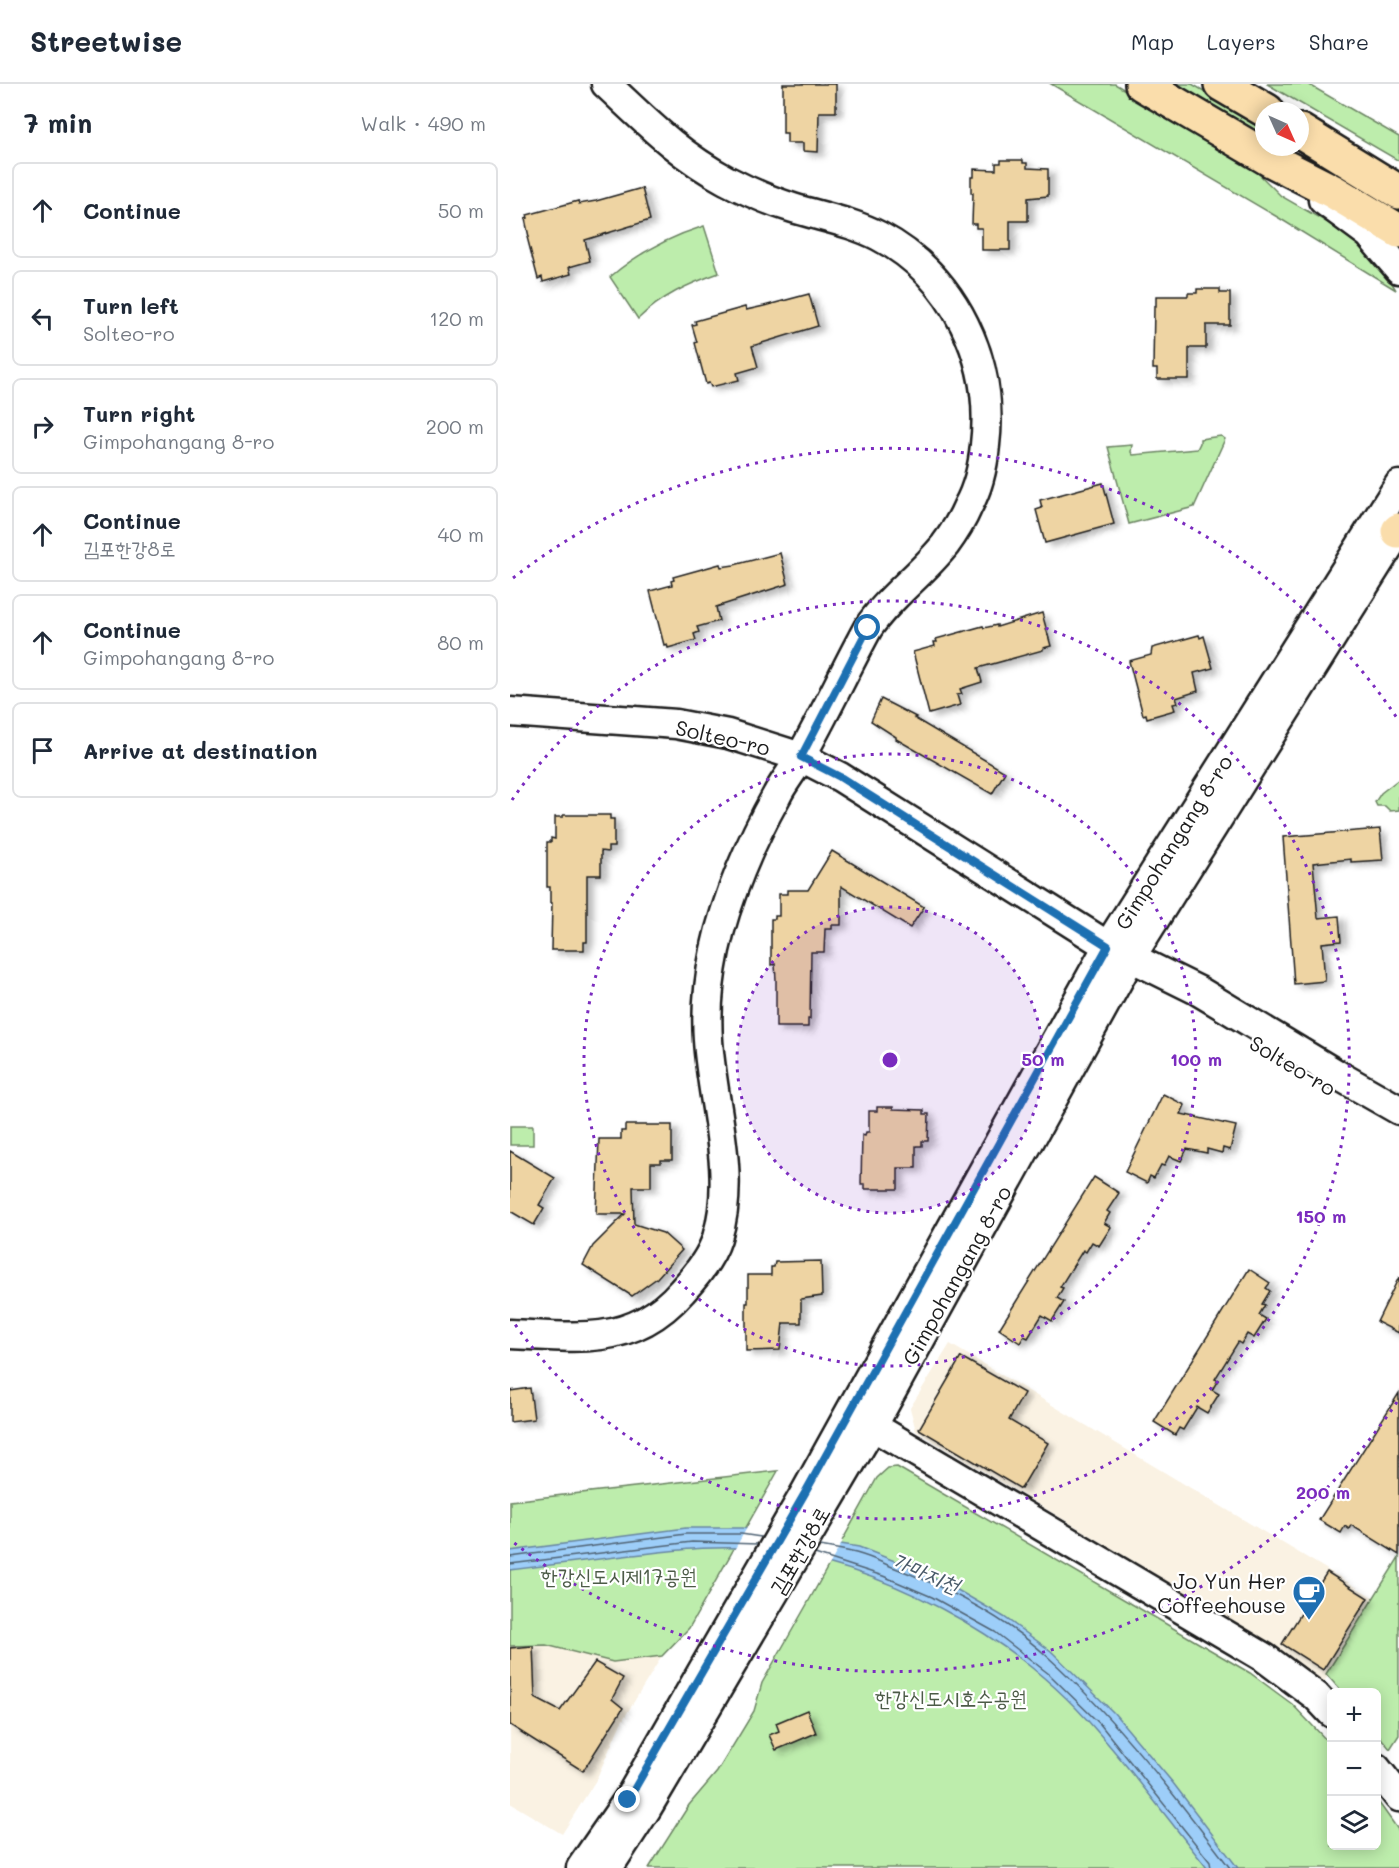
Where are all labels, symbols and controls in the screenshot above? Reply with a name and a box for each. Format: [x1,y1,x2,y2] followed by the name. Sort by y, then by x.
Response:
[30,23,182,59] text: Streetwise
[1131,28,1174,55] text: Map
[1207,28,1276,55] text: Layers
[1309,28,1369,55] text: Share
[1255,102,1309,156] north arrow
[24,106,92,140] text: 7 min
[361,110,486,136] text: Walk · 490 m
[26,194,59,227] icon: ahead
[83,196,181,225] text: Continue
[438,197,484,223] text: 50 m
[83,291,179,320] text: Turn left
[26,302,59,335] icon: left
[429,305,484,331] text: 120 m
[83,320,175,346] text: Solteo-ro
[83,399,195,428] text: Turn right
[26,410,59,443] icon: right
[426,413,484,439] text: 200 m
[83,428,274,454] text: Gimpohangang 8-ro
[83,506,181,535] text: Continue
[26,518,59,551] icon: ahead
[438,521,484,547] text: 40 m
[83,535,176,561] text: 김포한강8로
[854,614,880,640] route start
[83,615,181,644] text: Continue
[26,626,59,659] icon: ahead
[437,629,484,655] text: 80 m
[83,644,274,670] text: Gimpohangang 8-ro
[673,713,773,761] street label: Solteo-ro
[26,734,59,767] icon: arrive
[83,736,318,765] text: Arrive at destination
[1108,750,1238,934] street label: Gimpohangang 8-ro
[1245,1029,1341,1101] street label: Solteo-ro
[1022,1047,1064,1071] text: 50 m
[1170,1047,1222,1071] text: 100 m
[880,1050,900,1070] centre of rings
[895,1181,1017,1369] street label: Gimpohangang 8-ro
[1296,1204,1346,1228] text: 150 m
[1296,1480,1350,1504] text: 200 m
[763,1501,835,1599] street label: 김포한강8로
[888,1545,966,1600] water label: 가마지천
[541,1562,697,1589] park label: 한강신도시제17공원
[1157,1567,1286,1618] place label: Jo Yun Her Coffeehouse
[1291,1574,1327,1621] cafe icon: Jo Yun Her Coffeehouse
[875,1684,1027,1711] park label: 한강신도시호수공원
[1327,1688,1381,1850] map controls
[1327,1688,1381,1742] button: +
[1327,1742,1381,1796] button: −
[614,1786,640,1812] route end
[1327,1796,1381,1850] button: layers

